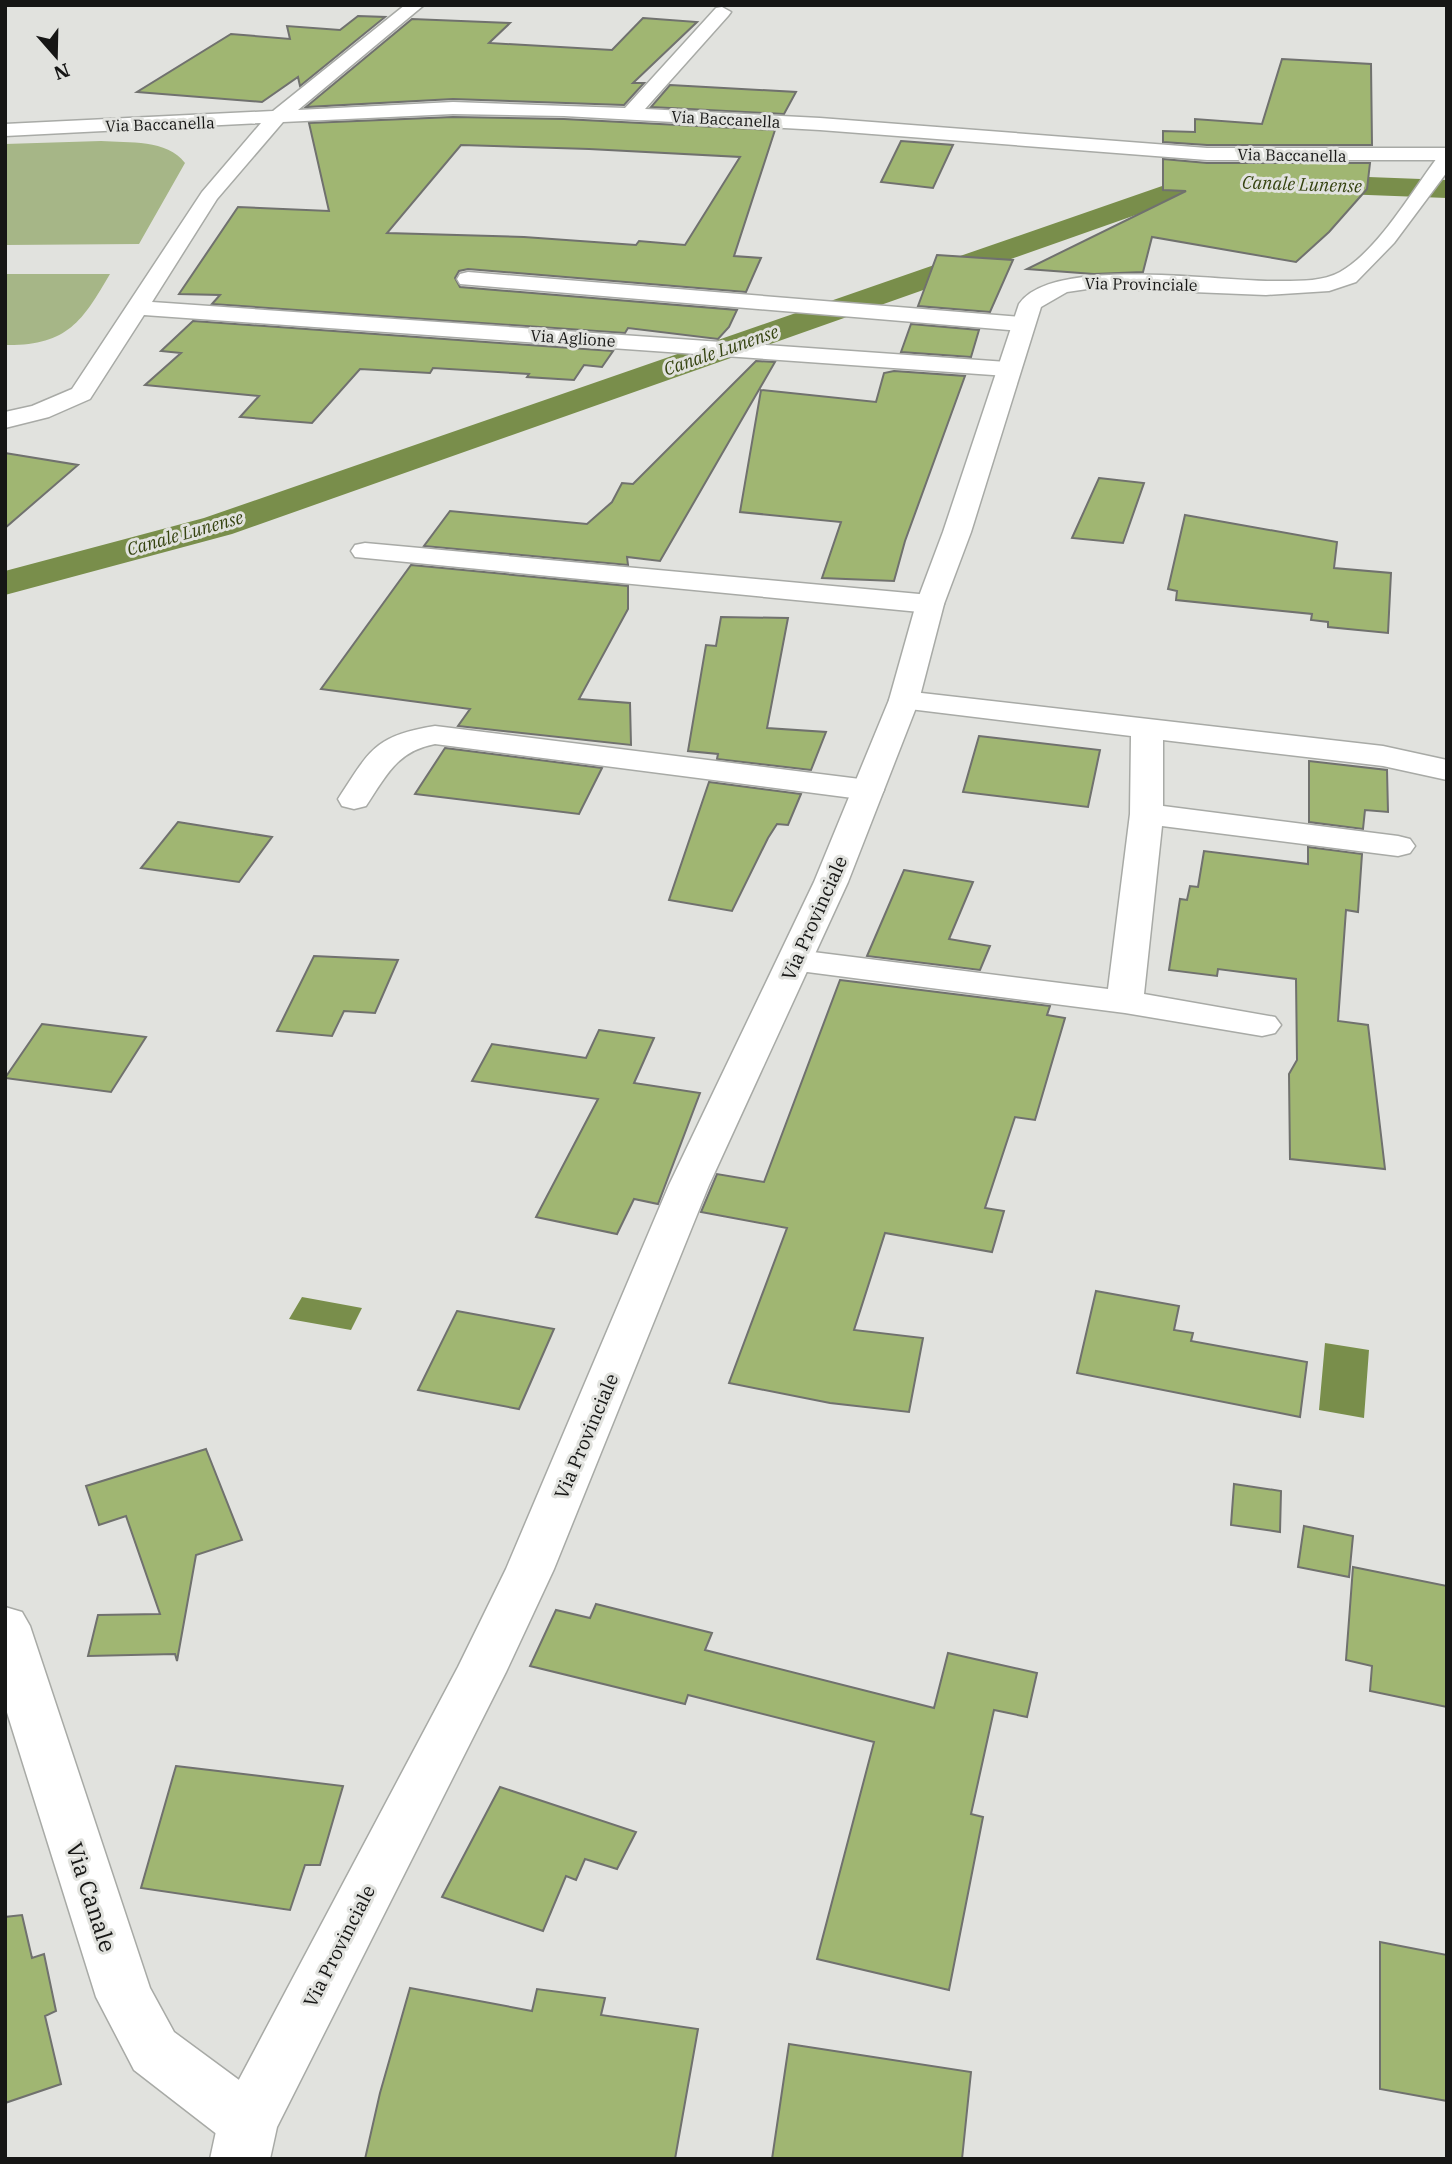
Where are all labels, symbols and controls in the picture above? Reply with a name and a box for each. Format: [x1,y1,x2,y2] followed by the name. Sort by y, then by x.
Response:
[21,21,91,91] north arrow
[51,58,73,86] text: N
[671,106,781,132] street label: Via Baccanella
[105,112,215,136] street label: Via Baccanella
[1237,144,1347,166] street label: Via Baccanella
[1242,170,1362,198] water label: Canale Lunense
[1084,273,1198,295] street label: Via Provinciale
[660,320,782,380] water label: Canale Lunense
[530,325,616,351] street label: Via Aglione
[124,505,246,561] water label: Canale Lunense
[776,852,852,984] street label: Via Provinciale
[549,1370,623,1502] street label: Via Provinciale
[60,1838,124,1956] street label: Via Canale
[298,1881,380,2011] street label: Via Provinciale

